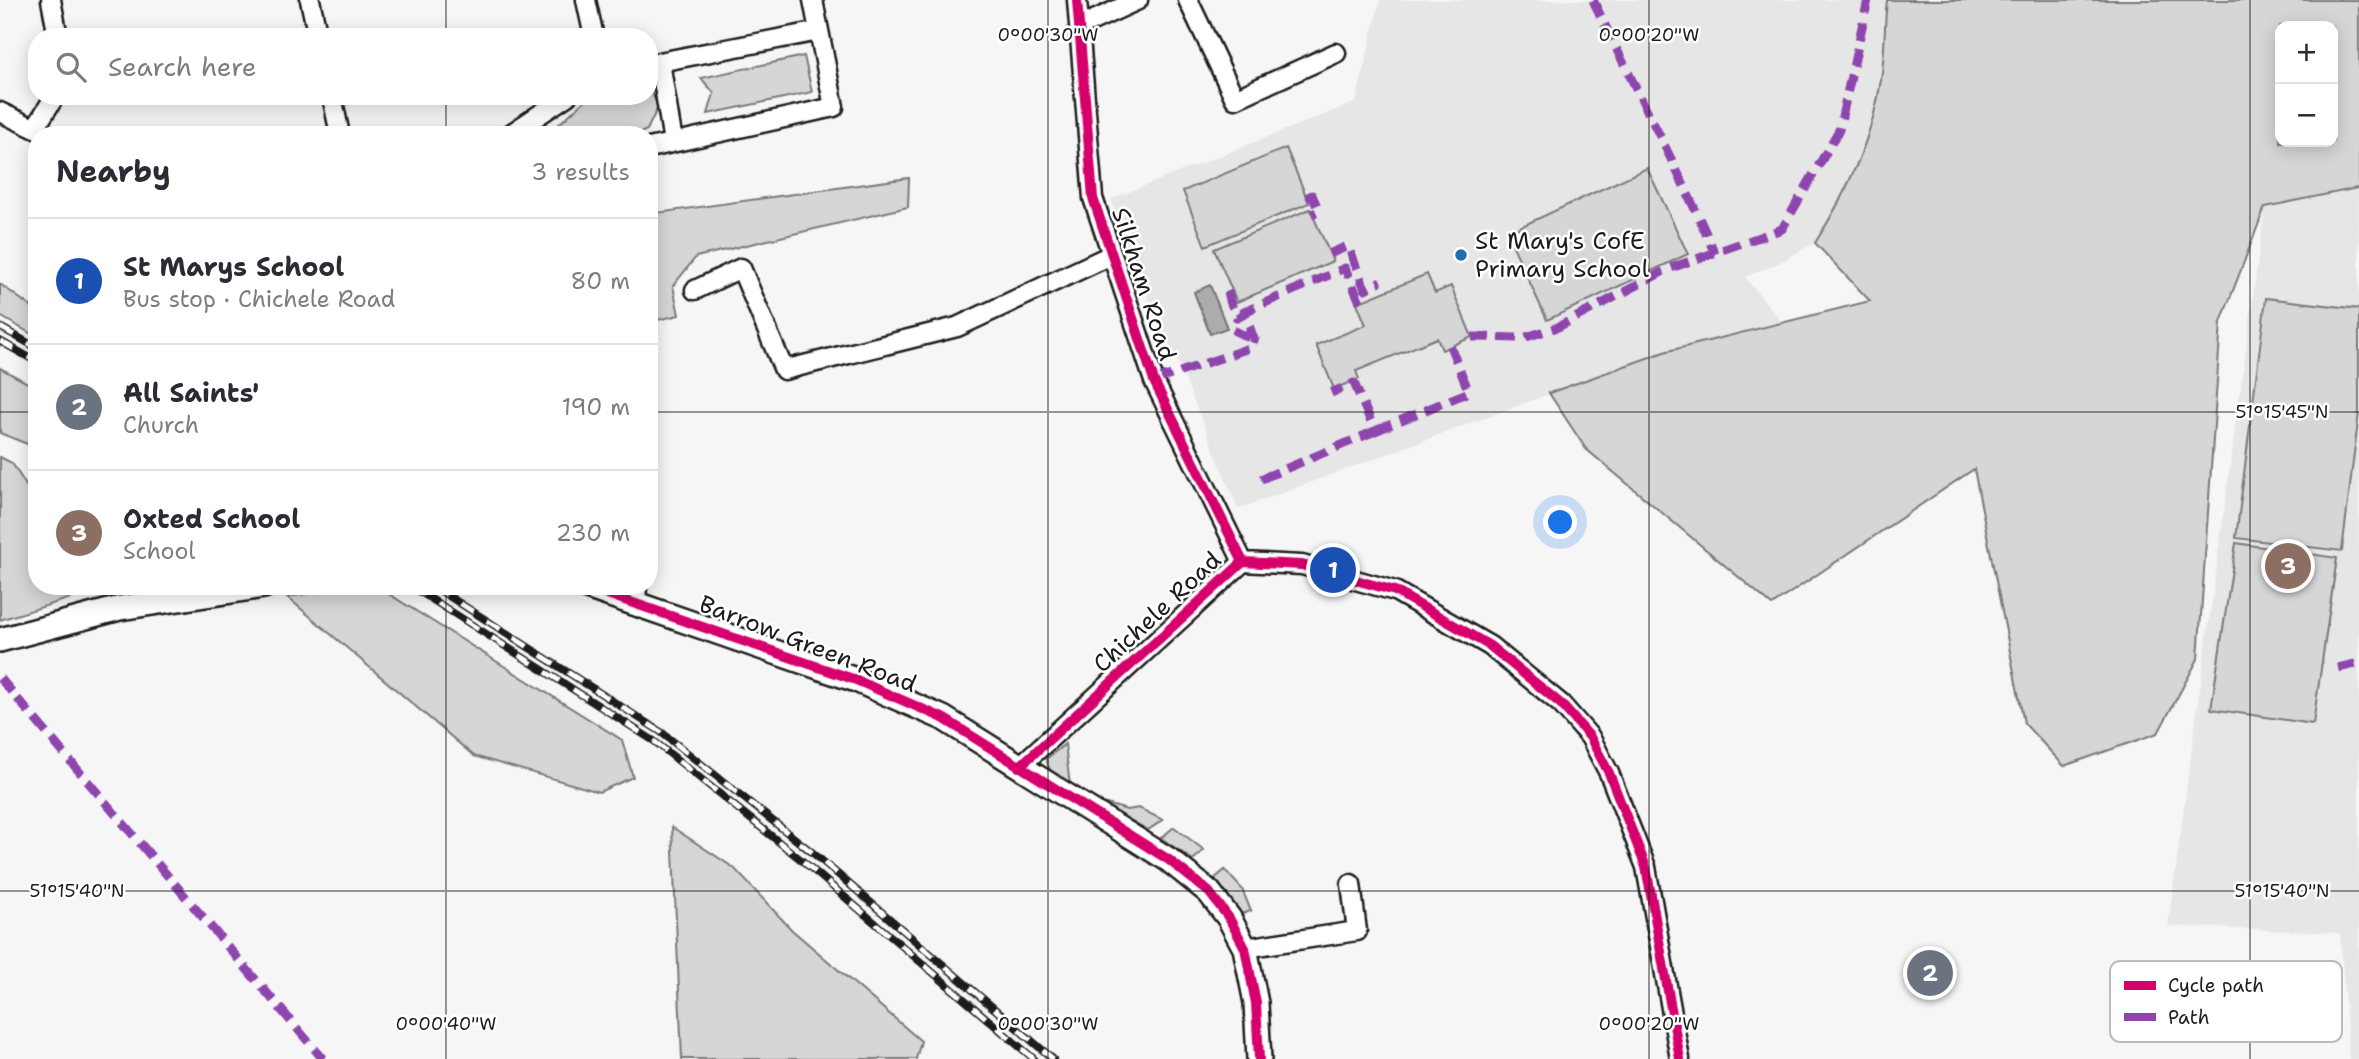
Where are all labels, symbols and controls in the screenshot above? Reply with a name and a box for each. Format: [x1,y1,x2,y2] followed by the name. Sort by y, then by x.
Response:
[2275,21,2338,147] map controls
[2275,21,2338,84] button: +
[997,23,1099,47] text: 0°00'30"W
[1599,23,1699,47] text: 0°00'20"W
[28,28,658,105] search box
[52,48,90,86] icon: search
[108,49,257,84] text: Search here
[2275,84,2338,147] button: −
[56,151,171,192] text: Nearby
[531,157,630,187] text: 3 results
[1104,203,1184,365] street label: Silkham Road
[1475,225,1650,285] place label: St Mary's CofE Primary School
[1453,247,1469,263] marker: St Mary's CofE Primary School
[123,249,344,284] text: St Marys School
[74,266,84,296] text: 1
[571,266,630,296] text: 80 m
[123,284,395,314] text: Bus stop · Chichele Road
[123,375,259,410] text: All Saints'
[71,392,87,422] text: 2
[562,392,630,422] text: 190 m
[2236,400,2328,424] text: 51°15'45"N
[123,410,199,440] text: Church
[123,501,300,536] text: Oxted School
[1543,505,1577,539] your location
[71,518,87,548] text: 3
[556,518,630,548] text: 230 m
[123,536,195,566] text: School
[2265,540,2311,592] pin: 3
[1086,544,1228,680] street label: Chichele Road
[1310,544,1356,596] pin: 1
[695,588,921,700] street label: Barrow Green Road
[29,879,125,903] text: 51°15'40"N
[2234,879,2330,903] text: 51°15'40"N
[1907,947,1953,999] pin: 2
[2110,961,2342,1042] legend
[2168,973,2264,998] text: Cycle path
[2168,1005,2210,1030] text: Path
[396,1012,496,1036] text: 0°00'40"W
[997,1012,1099,1036] text: 0°00'30"W
[1599,1012,1699,1036] text: 0°00'20"W

